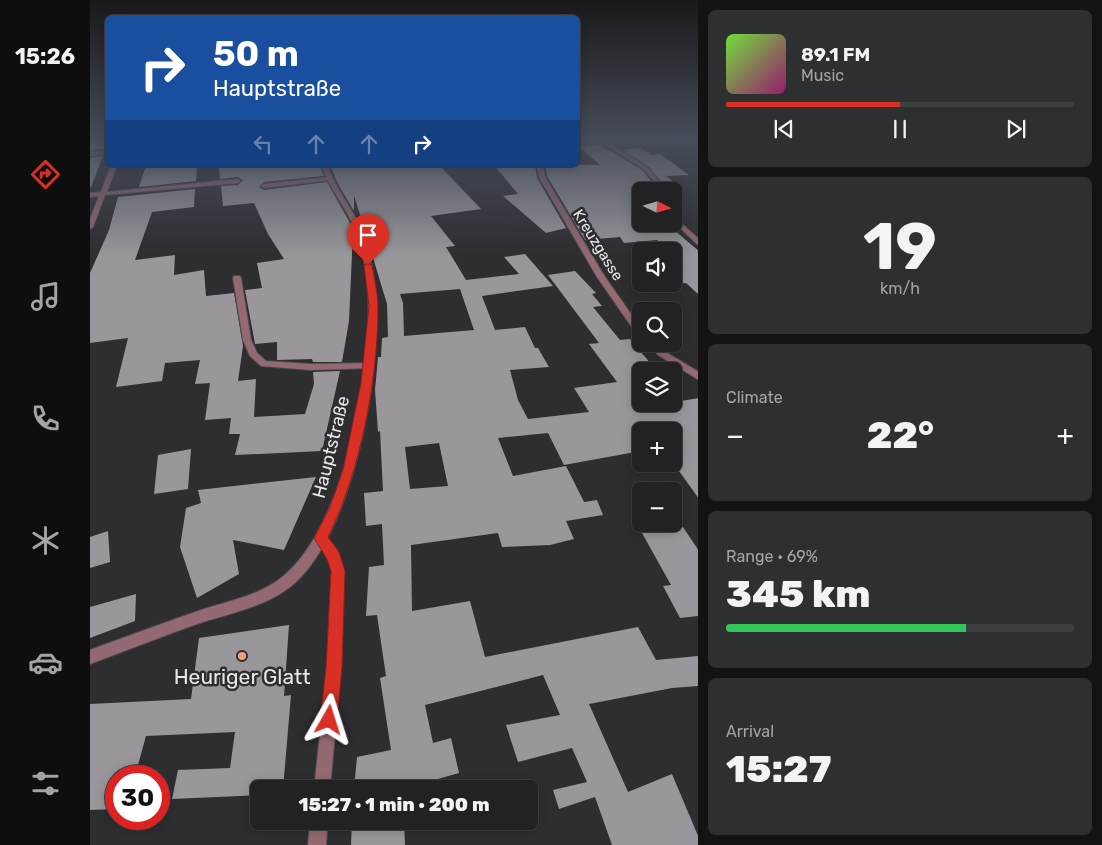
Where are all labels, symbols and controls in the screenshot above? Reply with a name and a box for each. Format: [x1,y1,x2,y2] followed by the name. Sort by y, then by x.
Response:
[213,33,299,75] text: 50 m
[130,35,195,100] icon: right
[15,43,75,70] text: 15:26
[801,43,870,66] text: 89.1 FM
[801,66,844,85] text: Music
[213,75,341,102] text: Hauptstraße
[770,115,798,143] icon: previous
[886,115,914,143] icon: pause
[1002,115,1030,143] icon: next
[249,130,277,158] icon: left
[302,130,330,158] icon: ahead
[355,130,383,158] icon: ahead
[408,130,436,158] icon: right
[28,157,63,192] icon: directions
[632,182,682,232] north arrow
[632,182,682,532] map controls
[569,206,627,284] street label: Kreuzgasse
[863,208,937,285] text: 19
[347,214,389,265] pin
[354,221,382,249] icon: arrive
[632,242,682,292] button: sound
[28,279,63,314] icon: music
[880,279,920,298] text: km/h
[632,302,682,352] button: search
[632,362,682,412] button: layers
[726,388,783,407] text: Climate
[308,393,354,501] street label: Hauptstraße
[28,401,63,436] icon: phone
[867,412,934,458] text: 22°
[726,419,744,452] text: −
[1057,419,1074,452] text: +
[632,422,682,472] button: +
[632,482,682,532] button: −
[28,523,63,558] icon: climate
[726,547,818,566] text: Range · 69%
[726,571,870,617] text: 345 km
[28,645,63,680] icon: car
[236,650,248,662] marker: Heuriger Glatt
[174,664,310,689] place label: Heuriger Glatt
[302,693,354,745] position arrow
[726,722,774,741] text: Arrival
[726,746,832,792] text: 15:27
[105,765,170,830] speed limit sign: 30
[28,766,63,801] icon: filters
[298,793,490,816] text: 15:27 · 1 min · 200 m

